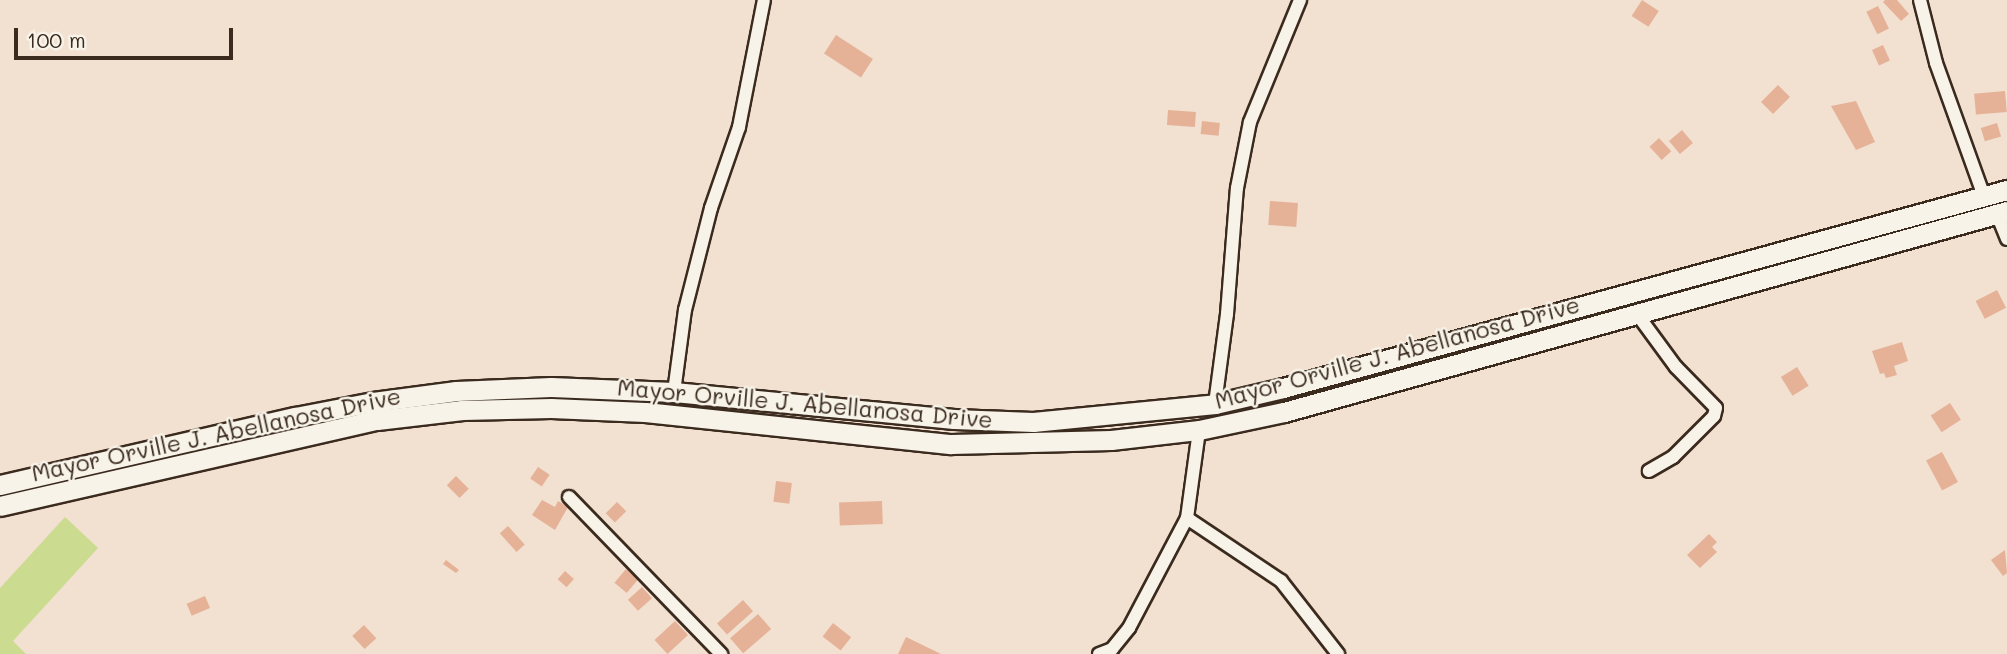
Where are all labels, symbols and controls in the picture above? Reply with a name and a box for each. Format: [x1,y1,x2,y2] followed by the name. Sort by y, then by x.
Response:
[18,14,236,58] scale bar
[27,26,86,53] text: 100 m
[1211,290,1583,414] street label: Mayor Orville J. Abellanosa Drive
[616,373,994,433] street label: Mayor Orville J. Abellanosa Drive
[29,381,403,487] street label: Mayor Orville J. Abellanosa Drive

